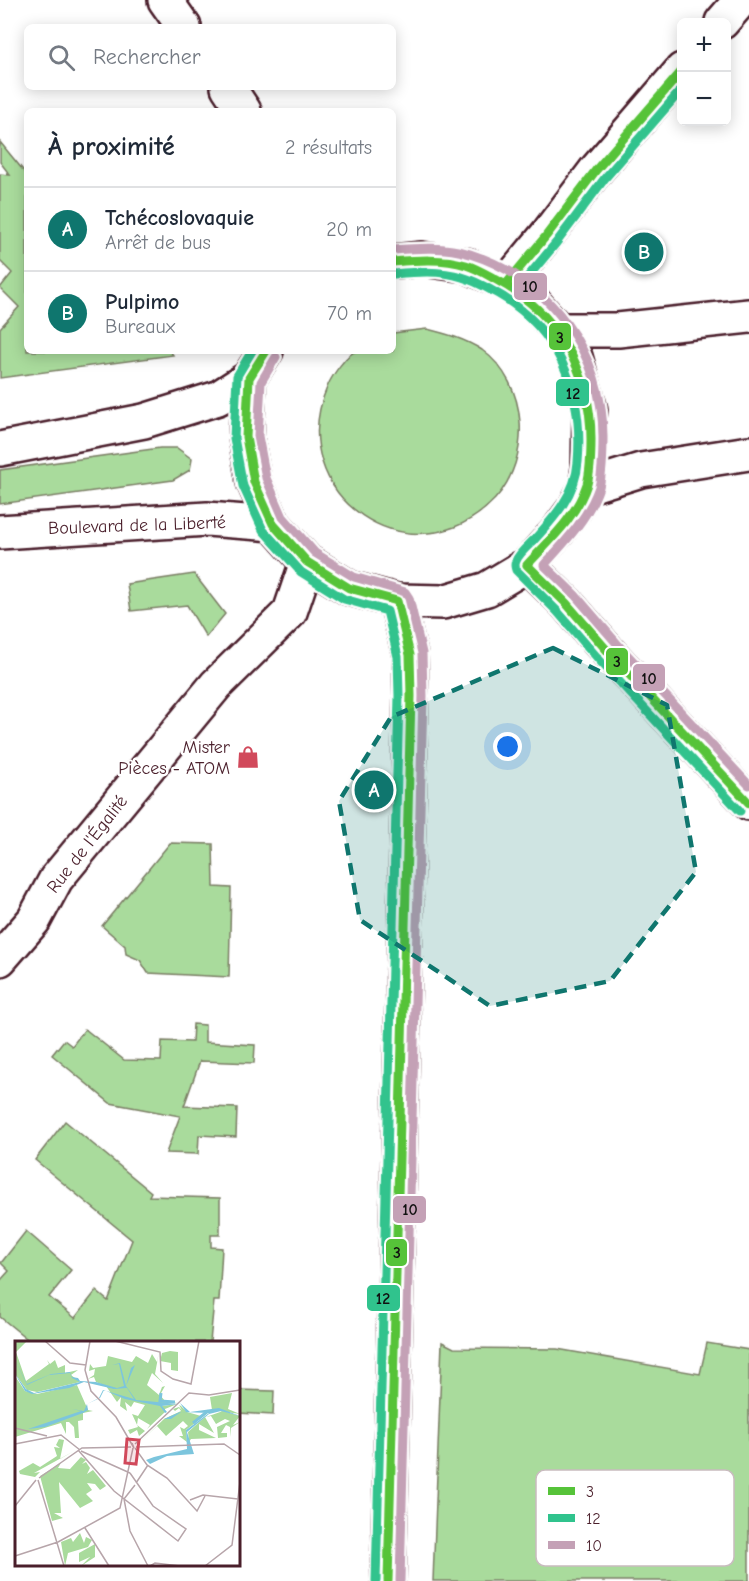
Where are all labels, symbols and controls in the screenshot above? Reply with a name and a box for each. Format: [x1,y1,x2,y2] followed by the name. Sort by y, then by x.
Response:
[677,18,731,126] map controls
[677,18,731,72] button: +
[24,24,396,90] search box
[45,41,78,74] icon: search
[93,44,201,70] text: Rechercher
[677,72,731,126] button: −
[48,132,175,162] text: À proximité
[285,136,372,159] text: 2 résultats
[105,205,254,231] text: Tchécoslovaquie
[62,218,73,241] text: A
[326,218,372,241] text: 20 m
[624,230,664,274] pin: B
[105,231,211,254] text: Arrêt de bus
[513,272,548,301] line badge: 10
[522,278,538,296] text: 10
[105,289,179,315] text: Pulpimo
[61,302,74,325] text: B
[327,302,372,325] text: 70 m
[105,315,175,338] text: Bureaux
[548,322,572,351] line badge: 3
[556,329,564,347] text: 3
[555,378,590,407] line badge: 12
[566,385,580,403] text: 12
[48,512,226,539] street label: Boulevard de la Liberté
[605,647,629,676] line badge: 3
[613,653,621,671] text: 3
[632,663,666,692] line badge: 10
[641,670,657,688] text: 10
[493,732,522,761] your location
[118,737,231,779] place label: Mister Pièces - ATOM
[235,744,261,770] shop icon: Mister Pièces - ATOM
[354,768,394,812] pin: A
[42,791,132,897] street label: Rue de l'Égalité
[392,1195,427,1224] line badge: 10
[402,1201,418,1219] text: 10
[385,1238,408,1267] line badge: 3
[393,1244,401,1262] text: 3
[366,1284,401,1312] line badge: 12
[376,1290,390,1308] text: 12
[15,1341,240,1566] inset map
[536,1470,734,1566] legend
[586,1483,594,1501] text: 3
[586,1510,601,1528] text: 12
[586,1537,602,1555] text: 10

